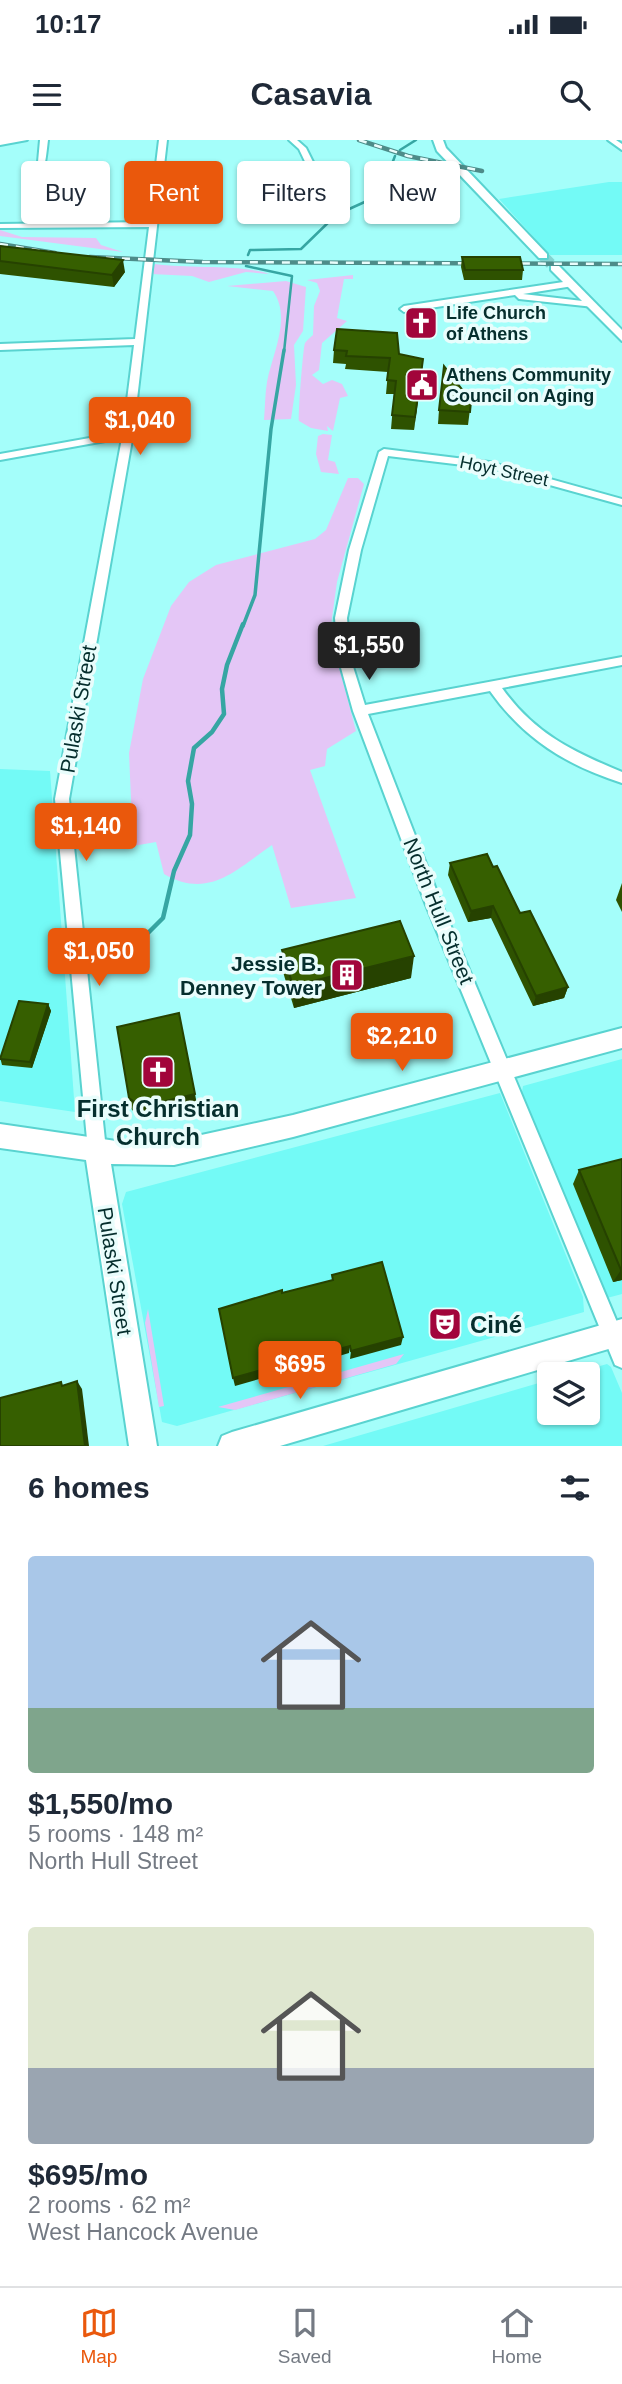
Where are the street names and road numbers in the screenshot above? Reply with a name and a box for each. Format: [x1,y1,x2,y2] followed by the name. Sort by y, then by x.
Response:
[458,452,550,490] street label: Hoyt Street
[55,643,101,775] street label: Pulaski Street
[399,835,479,987] street label: North Hull Street
[94,1205,137,1337] street label: Pulaski Street

